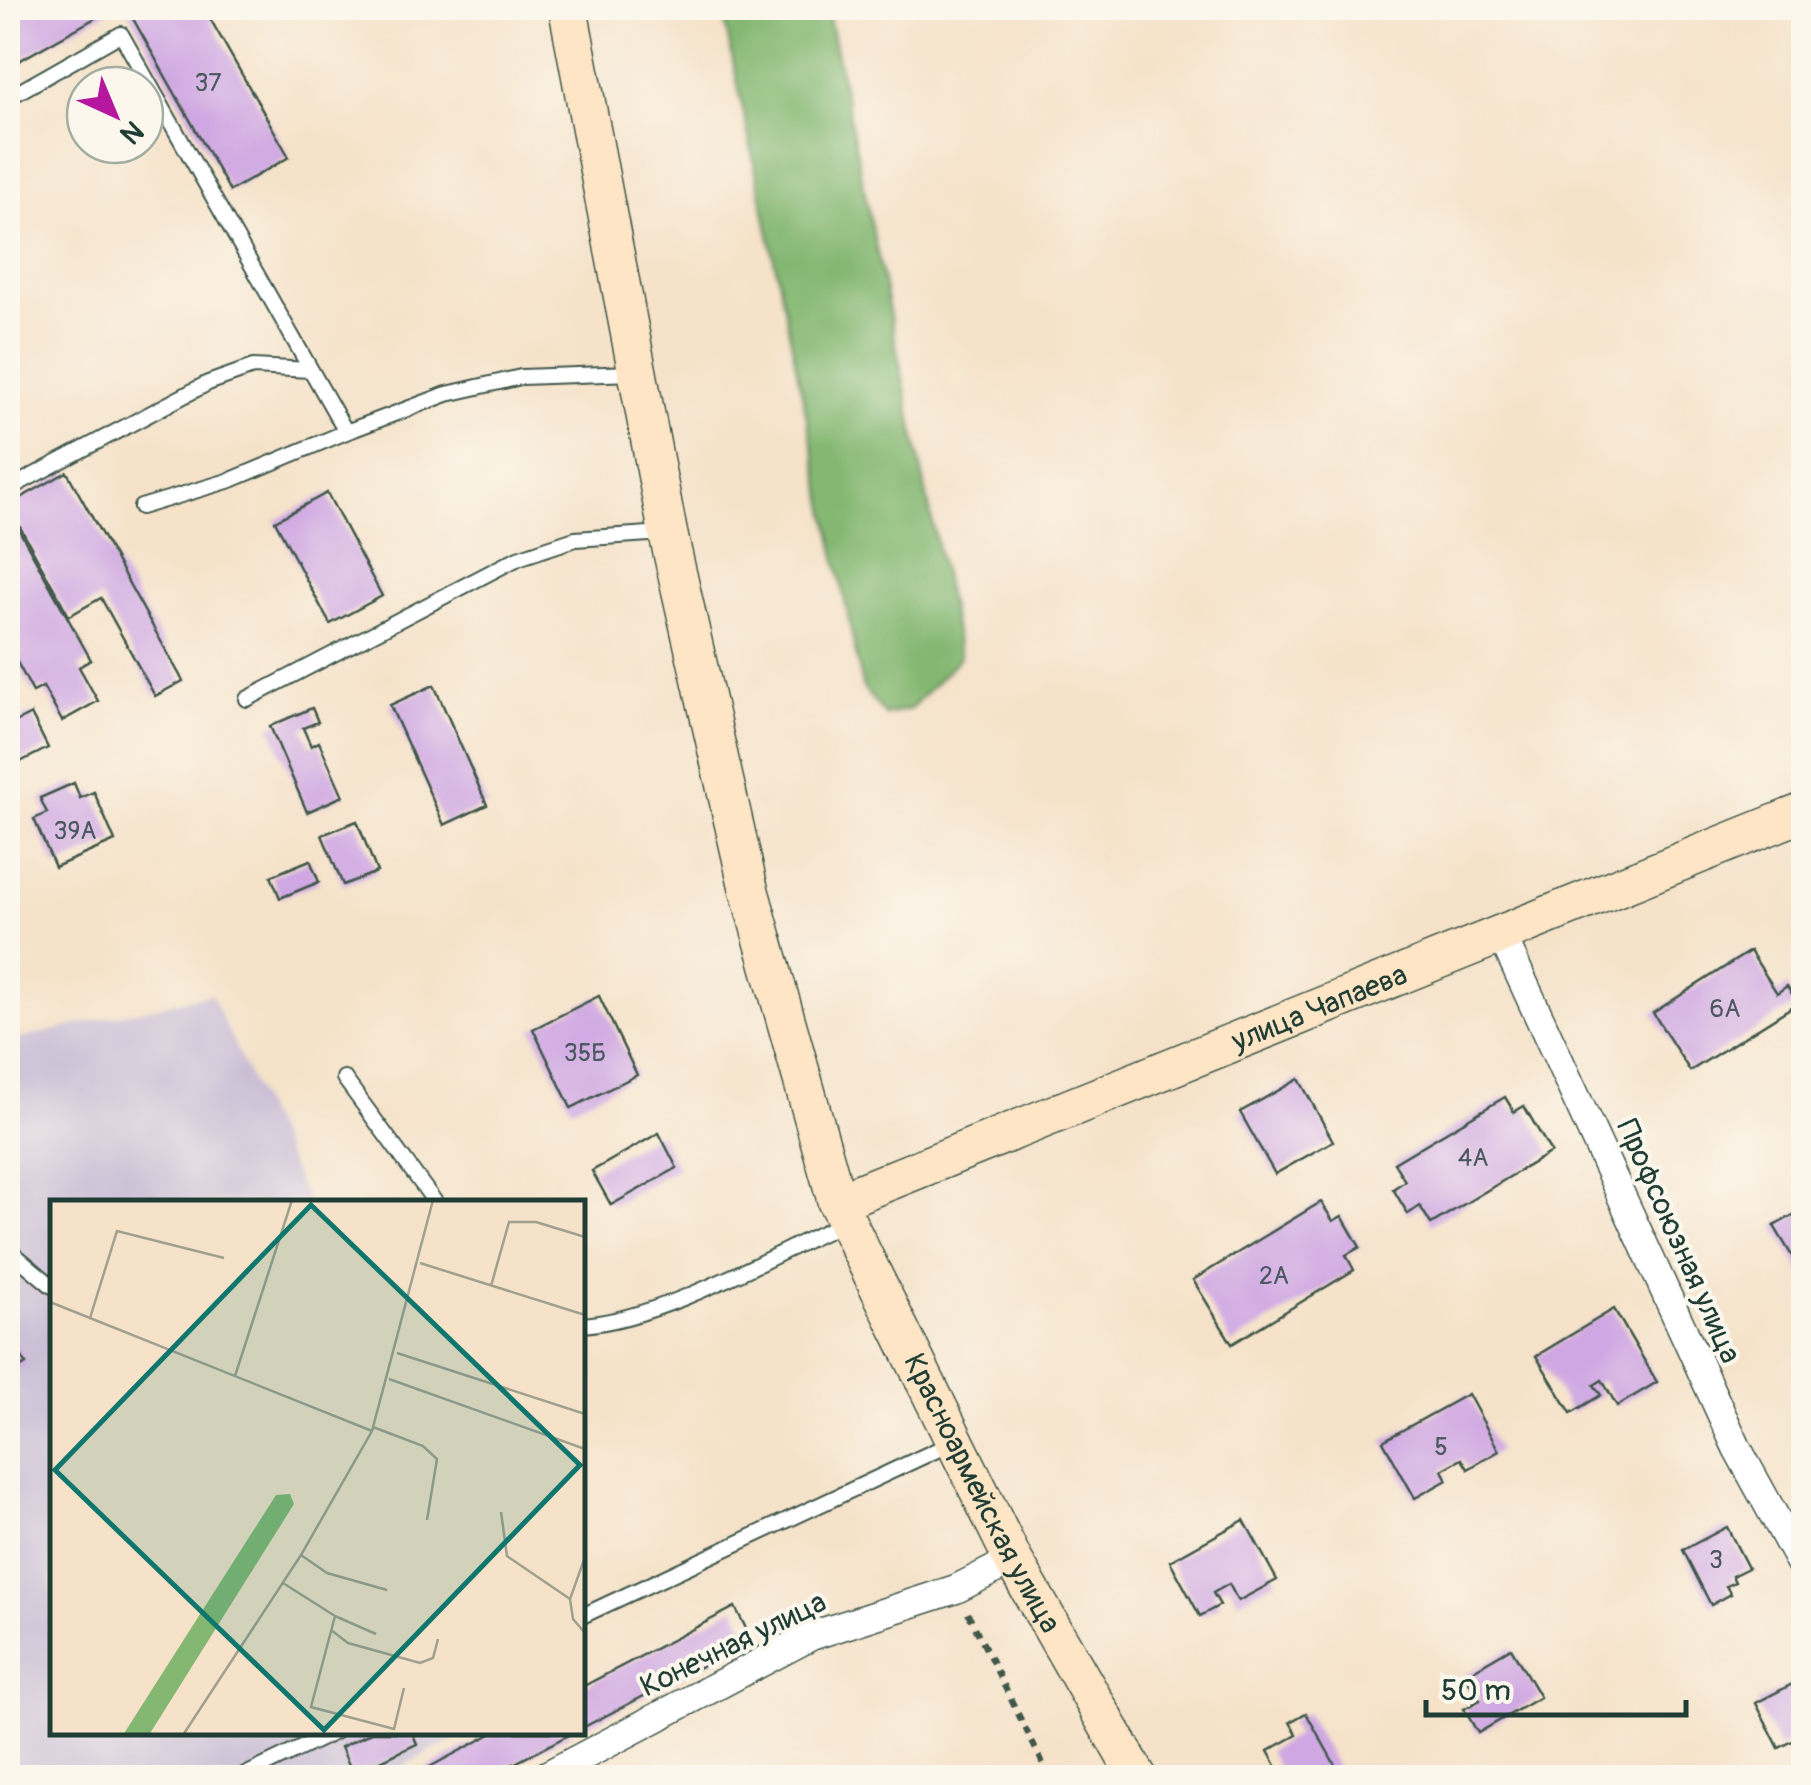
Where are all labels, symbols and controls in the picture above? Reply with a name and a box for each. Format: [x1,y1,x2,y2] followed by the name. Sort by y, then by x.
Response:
[65,65,165,165] north arrow
[194,68,222,99] house number: 37
[112,113,150,151] text: N
[53,816,97,847] house number: 39А
[1225,956,1413,1060] street label: улица Чапаева
[1710,994,1740,1025] house number: 6А
[564,1038,606,1069] house number: 35Б
[1608,1114,1749,1369] street label: Профсоюзная улица
[1458,1143,1488,1174] house number: 4А
[50,1200,585,1735] inset map
[1259,1261,1289,1292] house number: 2А
[895,1347,1069,1640] street label: Красноармейская улица
[1434,1432,1448,1463] house number: 5
[1709,1545,1723,1576] house number: 3
[634,1583,832,1705] street label: Конечная улица
[1426,1655,1686,1717] scale bar
[1441,1672,1511,1709] text: 50 m

